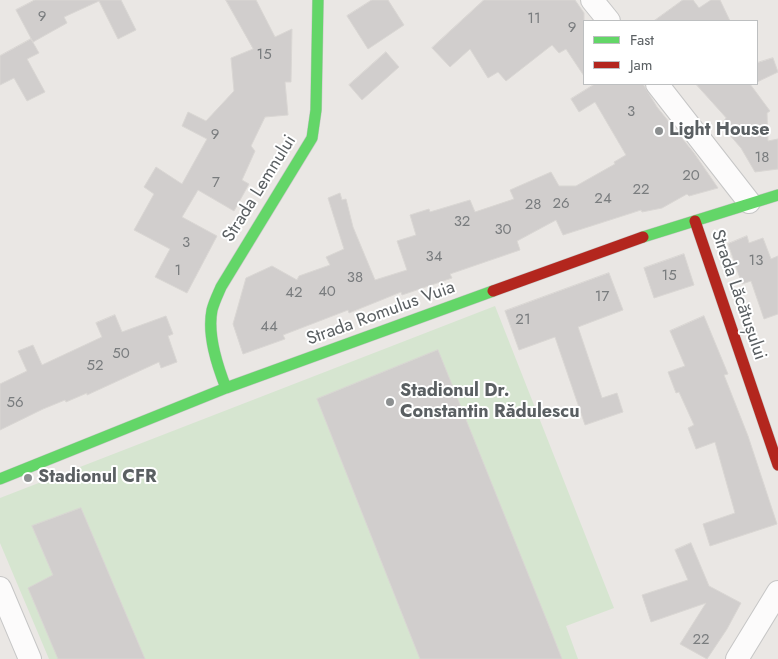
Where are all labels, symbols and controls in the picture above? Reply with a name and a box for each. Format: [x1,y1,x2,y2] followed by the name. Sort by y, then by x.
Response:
[38,8,46,26] house number: 9
[527,10,541,28] house number: 11
[568,19,576,37] house number: 9
[583,20,758,85] legend
[630,29,654,51] text: Fast
[256,46,272,64] house number: 15
[630,54,653,76] text: Jam
[627,103,635,121] house number: 3
[669,120,769,142] place label: Light House
[653,125,665,137] marker: Light House
[211,126,219,144] house number: 9
[219,132,301,246] street label: Strada Lemnului
[755,149,769,167] house number: 18
[682,167,700,185] house number: 20
[212,174,220,192] house number: 7
[632,181,650,199] house number: 22
[594,190,612,208] house number: 24
[552,195,570,213] house number: 26
[525,196,541,214] house number: 28
[454,213,470,231] house number: 32
[494,221,512,239] house number: 30
[706,227,770,363] street label: Strada Lăcătușului
[182,234,190,252] house number: 3
[426,248,442,266] house number: 34
[749,252,763,270] house number: 13
[175,262,181,280] house number: 1
[661,267,677,285] house number: 15
[347,269,363,287] house number: 38
[304,277,458,351] street label: Strada Romulus Vuia
[318,283,336,301] house number: 40
[285,284,303,302] house number: 42
[595,288,609,306] house number: 17
[515,311,531,329] house number: 21
[260,318,278,336] house number: 44
[112,345,130,363] house number: 50
[87,357,103,375] house number: 52
[400,381,580,424] place label: Stadionul Dr. Constantin Rădulescu
[6,394,24,412] house number: 56
[384,396,396,408] marker: Stadionul Dr. Constantin Rădulescu
[38,467,157,489] place label: Stadionul CFR
[22,472,34,484] marker: Stadionul CFR
[692,631,710,649] house number: 22

